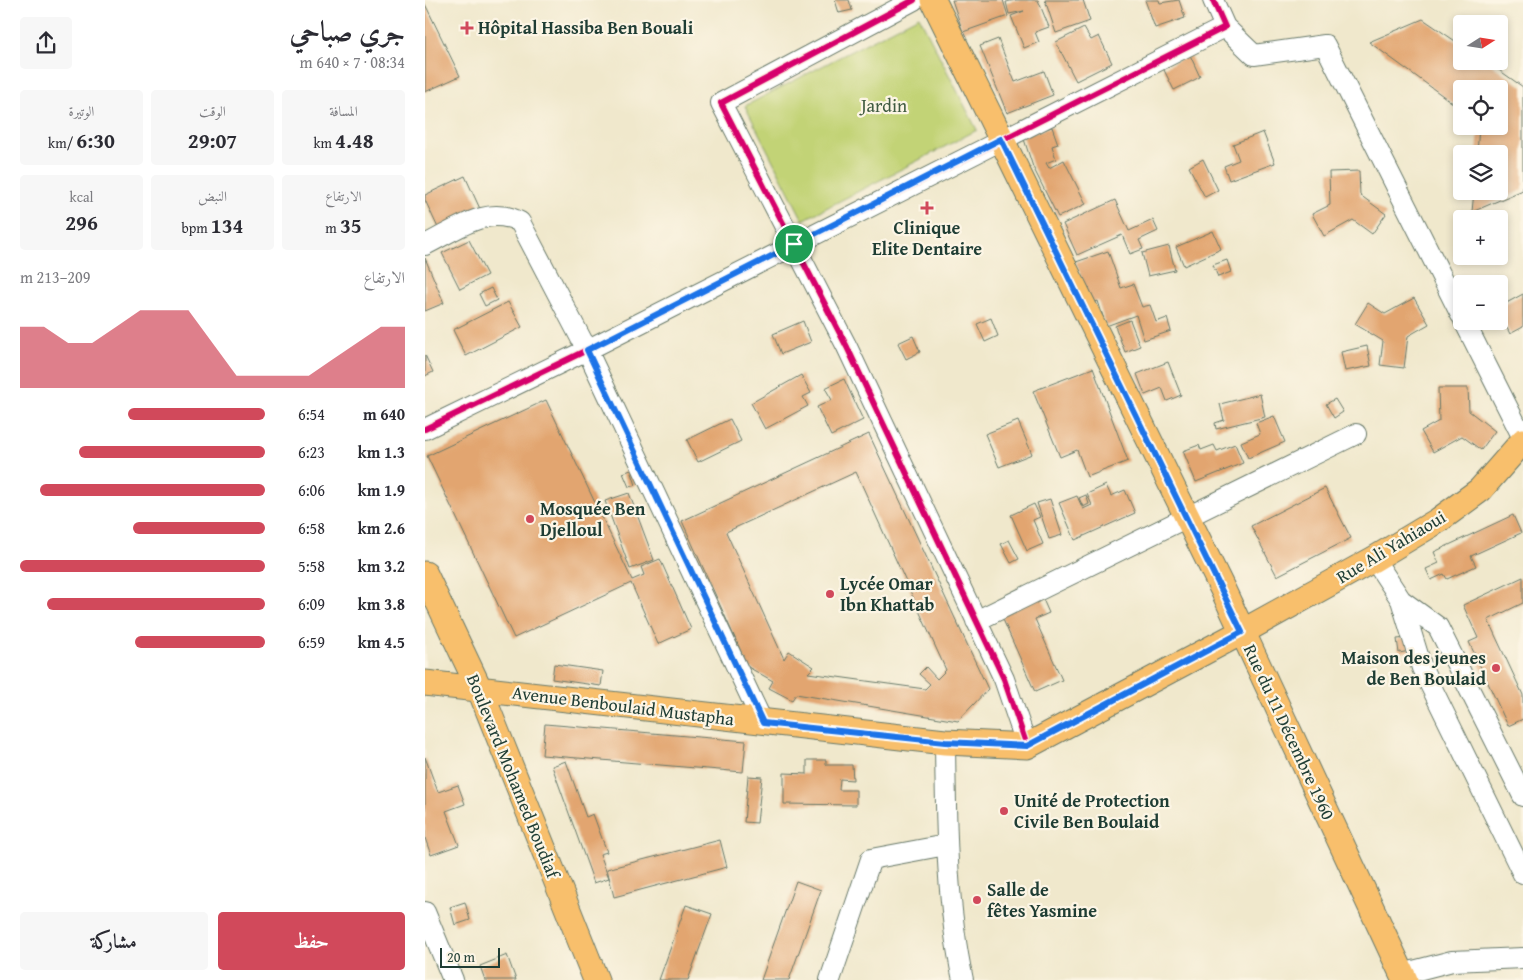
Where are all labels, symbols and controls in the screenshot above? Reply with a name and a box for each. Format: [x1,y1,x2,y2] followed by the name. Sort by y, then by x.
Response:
[289,10,405,51] text: جري صباحي
[478,14,694,41] place label: Hôpital Hassiba Ben Bouali
[1453,15,1507,70] north arrow
[1453,15,1508,330] map controls
[20,17,72,69] button: share
[460,21,474,35] marker: Hôpital Hassiba Ben Bouali
[300,50,405,74] text: 08:34 · 7 × 640 m
[1453,80,1508,135] button: locate
[859,92,907,119] park label: Jardin
[69,101,94,121] text: الوتيرة
[199,101,226,121] text: الوقت
[329,101,358,121] text: المسافة
[76,125,115,156] text: 6:30
[188,125,237,156] text: 29:07
[335,125,374,156] text: 4.48
[48,133,76,153] text: /km
[313,133,335,153] text: km
[1453,145,1508,200] button: layers
[198,186,227,206] text: النبض
[325,186,362,206] text: الارتفاع
[70,187,93,207] text: kcal
[920,201,934,215] marker: Clinique Elite Dentaire
[65,207,98,238] text: 296
[211,210,243,241] text: 134
[340,210,362,241] text: 35
[1453,210,1508,265] button: +
[872,214,982,262] place label: Clinique Elite Dentaire
[182,218,211,238] text: bpm
[325,218,340,238] text: m
[773,223,815,265] pin
[780,230,808,258] icon: arrive
[20,265,90,289] text: 209–213 m
[363,265,405,289] text: الارتفاع
[1453,275,1508,330] button: −
[298,402,325,426] text: 6:54
[363,402,405,426] text: 640 m
[298,440,325,464] text: 6:23
[358,440,405,464] text: 1.3 km
[298,478,325,502] text: 6:06
[358,478,405,502] text: 1.9 km
[540,495,646,543] place label: Mosquée Ben Djelloul
[1331,503,1451,590] street label: Rue Ali Yahiaoui
[524,513,536,525] marker: Mosquée Ben Djelloul
[298,516,325,540] text: 6:58
[358,516,405,540] text: 2.6 km
[298,554,325,578] text: 5:58
[358,554,405,578] text: 3.2 km
[840,570,935,618] place label: Lycée Omar Ibn Khattab
[824,588,836,600] marker: Lycée Omar Ibn Khattab
[298,592,325,616] text: 6:09
[358,592,405,616] text: 3.8 km
[298,630,325,654] text: 6:59
[358,630,405,654] text: 4.5 km
[1237,639,1342,824] street label: Rue du 11 Décembre 1960
[1341,644,1487,692] place label: Maison des jeunes de Ben Boulaid
[1490,662,1502,674] marker: Maison des jeunes de Ben Boulaid
[460,670,568,884] street label: Boulevard Mohamed Boudiaf
[511,678,736,733] street label: Avenue Benboulaid Mustapha
[1014,787,1170,835] place label: Unité de Protection Civile Ben Boulaid
[998,805,1010,817] marker: Unité de Protection Civile Ben Boulaid
[987,876,1097,924] place label: Salle de fêtes Yasmine
[971,894,983,906] marker: Salle de fêtes Yasmine
[20,912,208,970] button: مشاركة
[218,912,405,970] button: حفظ
[440,945,500,968] scale bar
[447,947,475,967] text: 20 m

